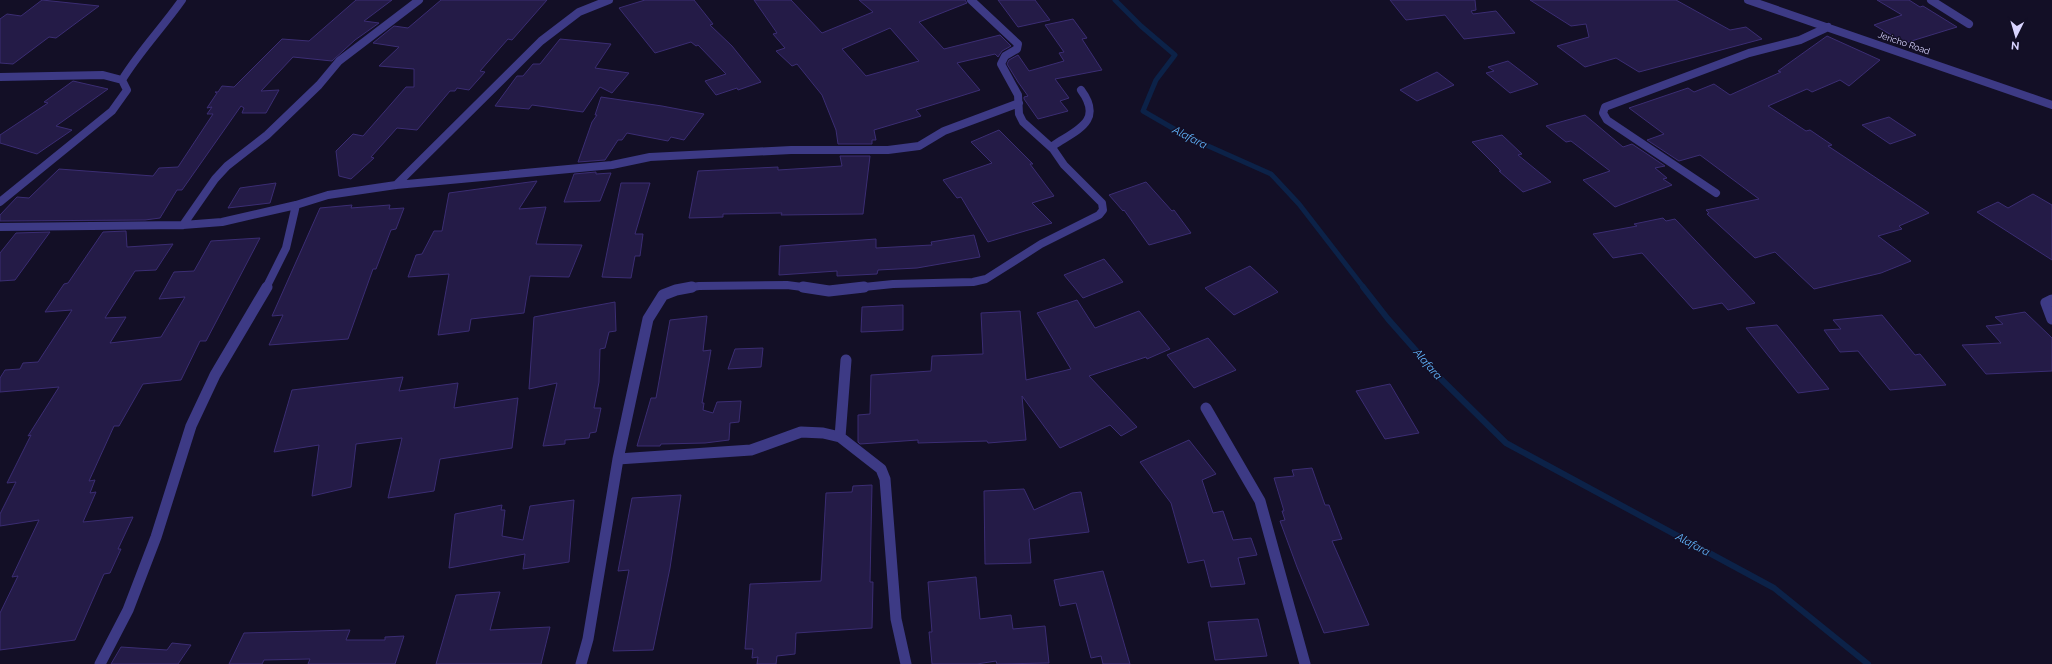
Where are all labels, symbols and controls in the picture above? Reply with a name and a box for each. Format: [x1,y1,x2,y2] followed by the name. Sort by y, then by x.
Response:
[1996,16,2036,56] north arrow
[1877,29,1932,57] street label: Jericho Road
[2010,39,2020,52] text: N
[1170,123,1209,152] water label: Alafara
[1410,345,1445,383] water label: Alafara
[1673,530,1712,559] water label: Alafara

